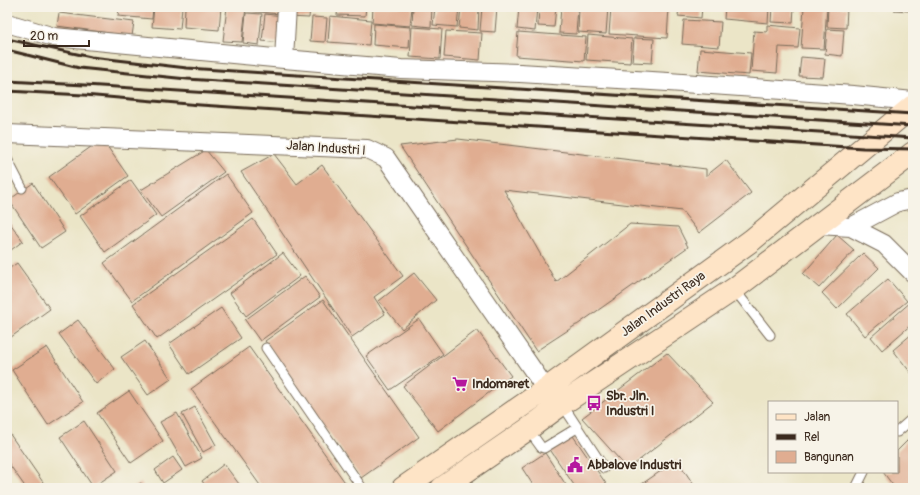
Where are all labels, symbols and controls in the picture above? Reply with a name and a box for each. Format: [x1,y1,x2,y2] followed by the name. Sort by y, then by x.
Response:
[24,22,89,48] scale bar
[30,29,59,44] text: 20 m
[286,137,366,159] street label: Jalan Industri I
[617,268,709,340] street label: Jalan Industri Raya
[451,375,469,393] supermarket icon: Indomaret
[472,376,530,392] place label: Indomaret
[606,388,654,419] place label: Sbr. Jln. Industri I
[585,394,603,412] bus stop icon: Sbr. Jln. Industri I
[768,401,898,473] legend
[804,410,830,425] text: Jalan
[804,430,820,445] text: Rel
[804,450,854,465] text: Bangunan
[566,456,584,474] public building icon: Abbalove Industri
[587,457,682,473] place label: Abbalove Industri

